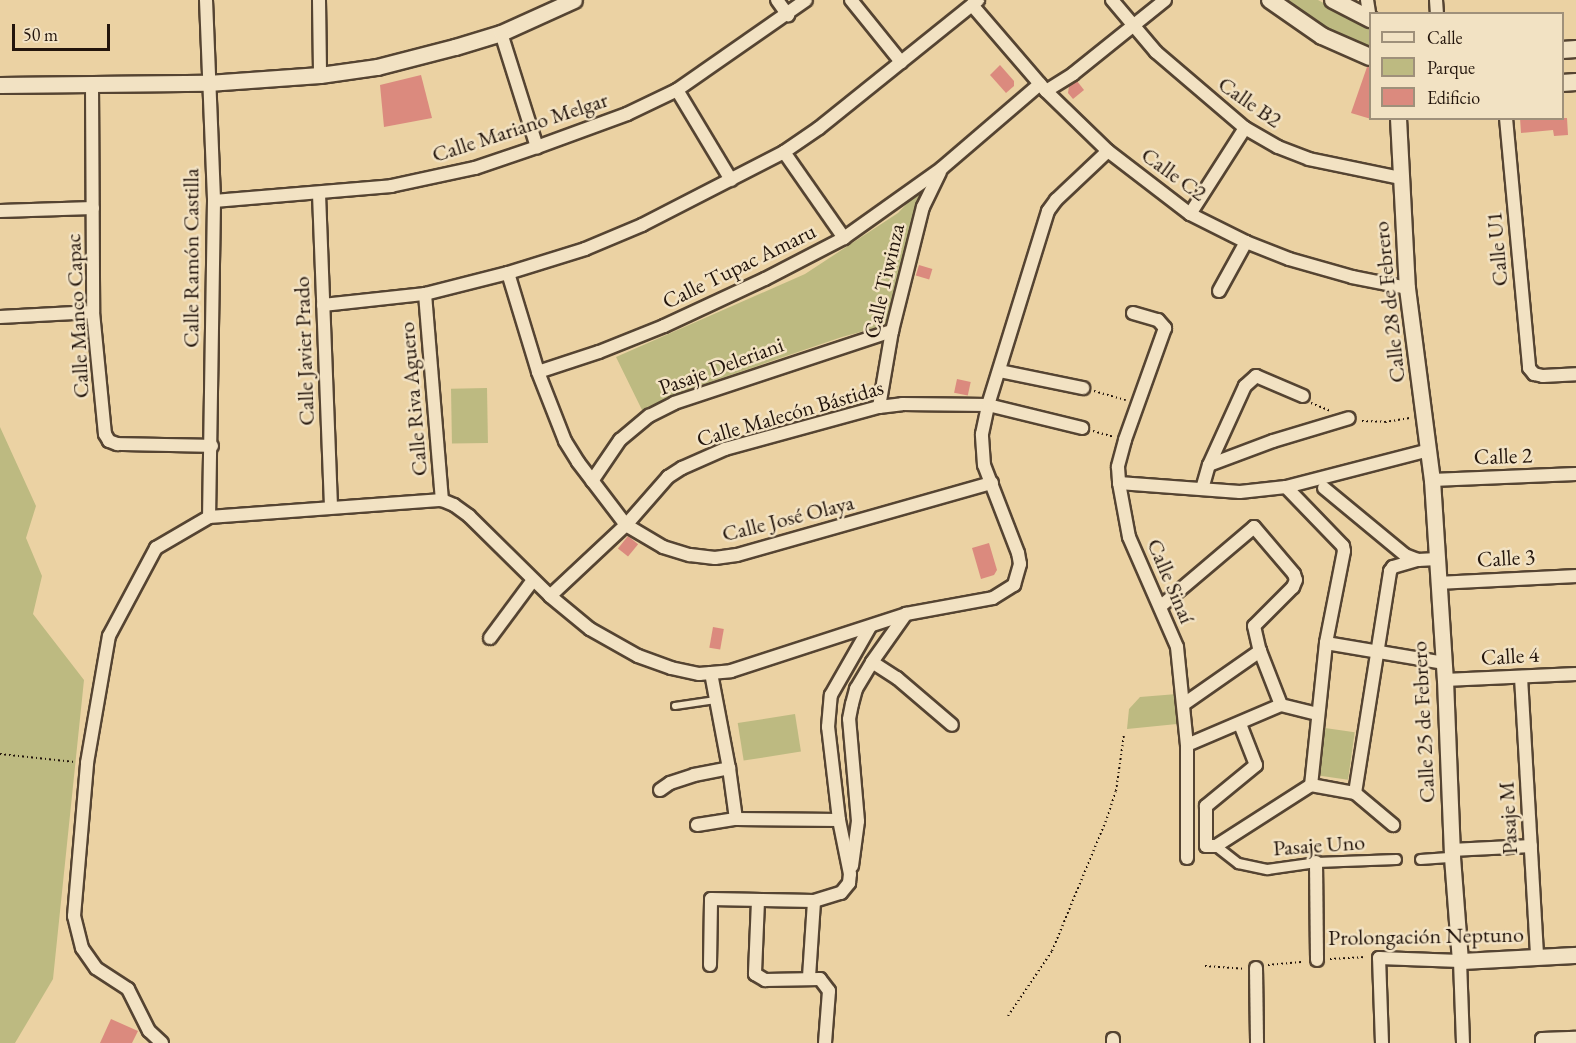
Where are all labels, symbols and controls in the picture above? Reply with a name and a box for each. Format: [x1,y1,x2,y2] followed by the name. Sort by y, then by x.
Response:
[15,12,112,50] scale bar
[1369,12,1564,120] legend
[23,23,58,46] text: 50 m
[1427,26,1463,49] text: Calle
[1427,56,1475,79] text: Parque
[1213,71,1287,133] street label: Calle B2
[429,86,611,168] street label: Calle Mariano Melgar
[1427,86,1480,109] text: Edificio
[1136,142,1212,206] street label: Calle C2
[178,168,204,348] street label: Calle Ramón Castilla
[1481,211,1513,287] street label: Calle U1
[658,217,820,315] street label: Calle Tupac Amaru
[1367,220,1411,384] street label: Calle 28 de Febrero
[858,221,910,341] street label: Calle Tiwinza
[60,233,94,399] street label: Calle Manco Capac
[288,276,320,426] street label: Calle Javier Prado
[393,321,433,477] street label: Calle Riva Aguero
[655,331,787,401] street label: Pasaje Deleriani
[693,374,887,452] street label: Calle Malecón Bástidas
[1473,442,1533,470] street label: Calle 2
[719,489,857,547] street label: Calle José Olaya
[1141,535,1201,627] street label: Calle Sinaí
[1476,543,1536,573] street label: Calle 3
[1406,640,1440,804] street label: Calle 25 de Febrero
[1480,641,1540,671] street label: Calle 4
[1493,781,1523,855] street label: Pasaje M
[1272,829,1366,861] street label: Pasaje Uno
[1328,921,1524,951] street label: Prolongación Neptuno

